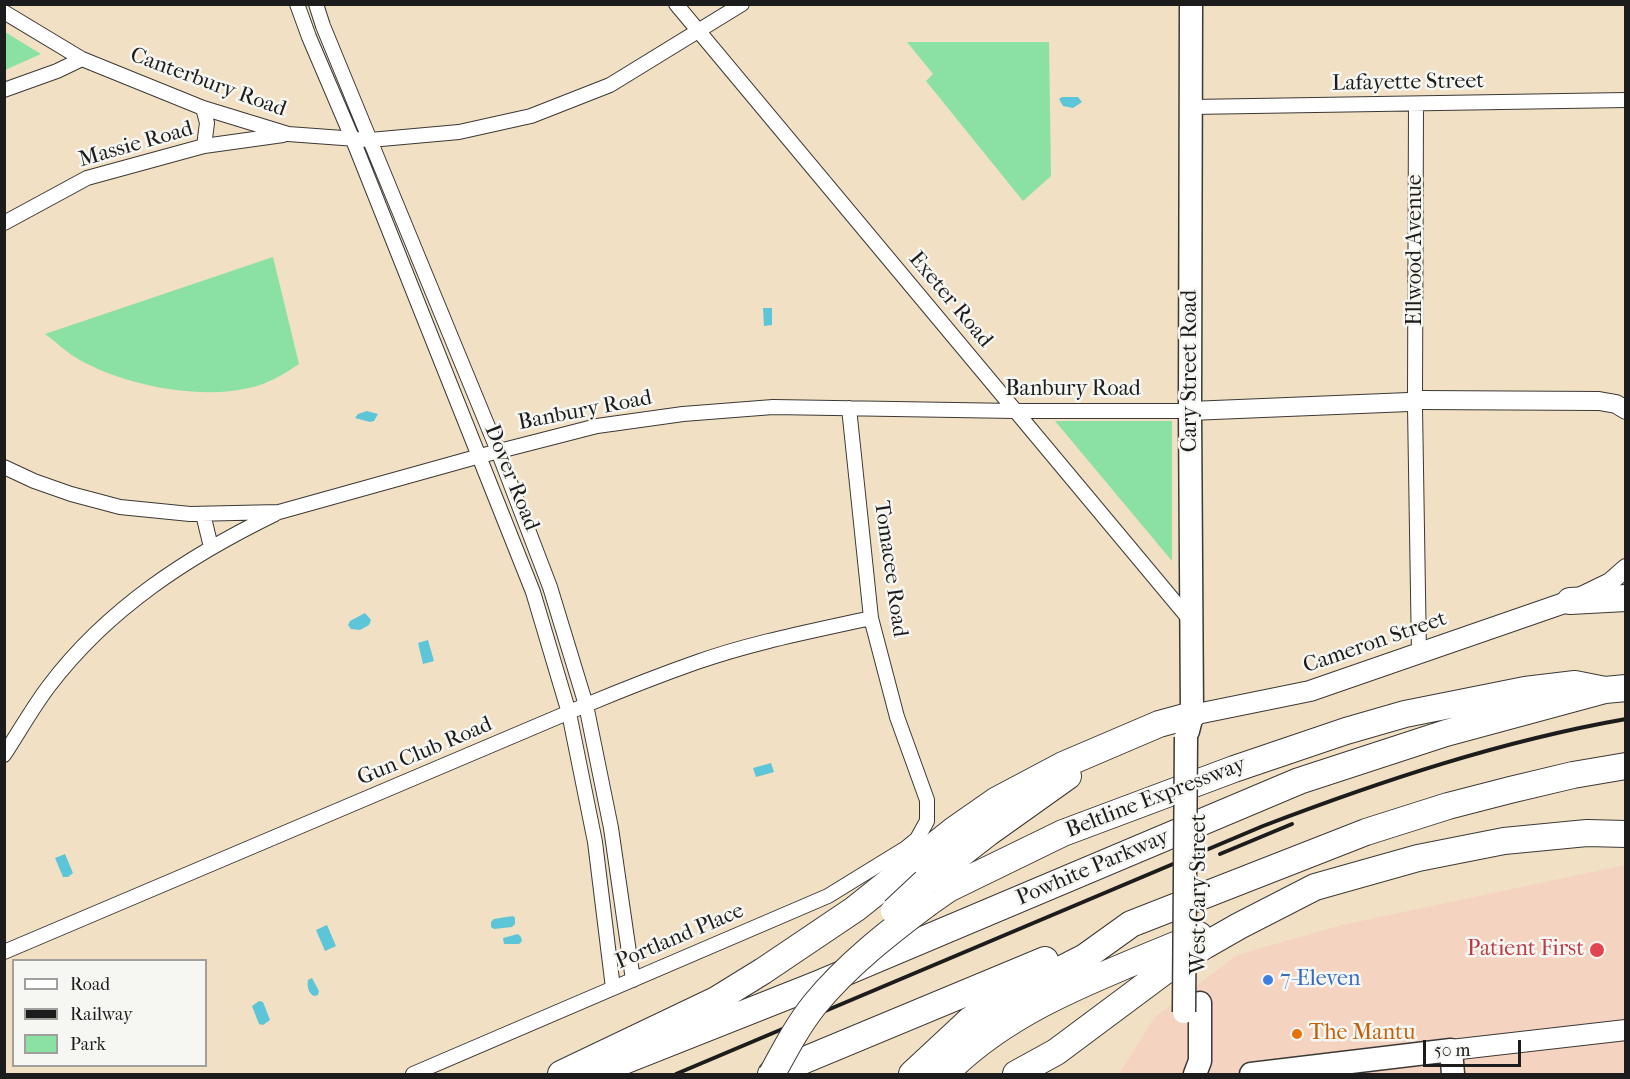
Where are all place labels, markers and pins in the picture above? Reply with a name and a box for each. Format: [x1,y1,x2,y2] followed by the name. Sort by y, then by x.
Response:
[1467,937,1584,963] place label: Patient First
[1588,941,1606,959] marker: Patient First
[1280,967,1361,993] place label: 7-Eleven
[1261,973,1275,987] marker: 7-Eleven
[1309,1021,1415,1047] place label: The Mantu
[1290,1027,1304,1041] marker: The Mantu

